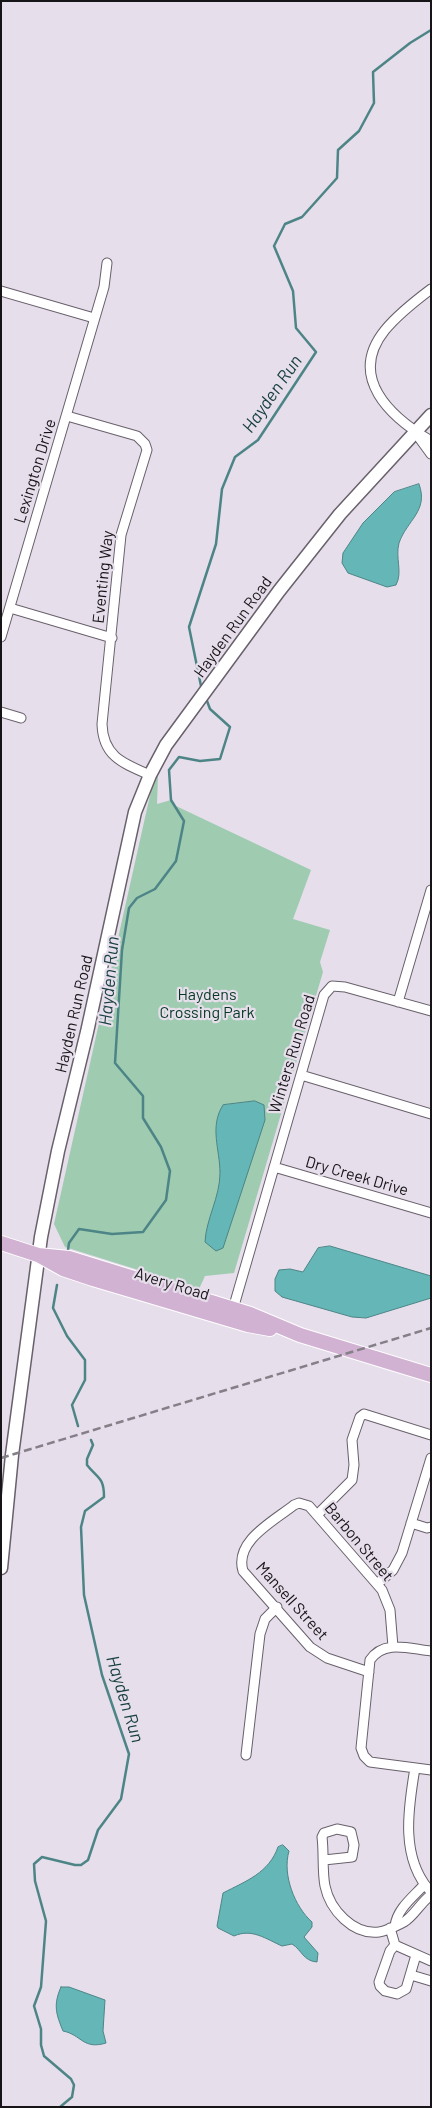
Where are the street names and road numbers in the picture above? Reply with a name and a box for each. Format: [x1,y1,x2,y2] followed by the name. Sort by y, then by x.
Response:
[10,417,60,525] street label: Lexington Drive
[89,530,117,624] street label: Eventing Way
[190,573,276,681] street label: Hayden Run Road
[51,953,97,1075] street label: Hayden Run Road
[265,992,319,1116] street label: Winters Run Road
[303,1152,411,1200] street label: Dry Creek Drive
[132,1264,212,1304] street label: Avery Road
[321,1499,397,1585] street label: Barbon Street
[252,1558,332,1644] street label: Mansell Street

